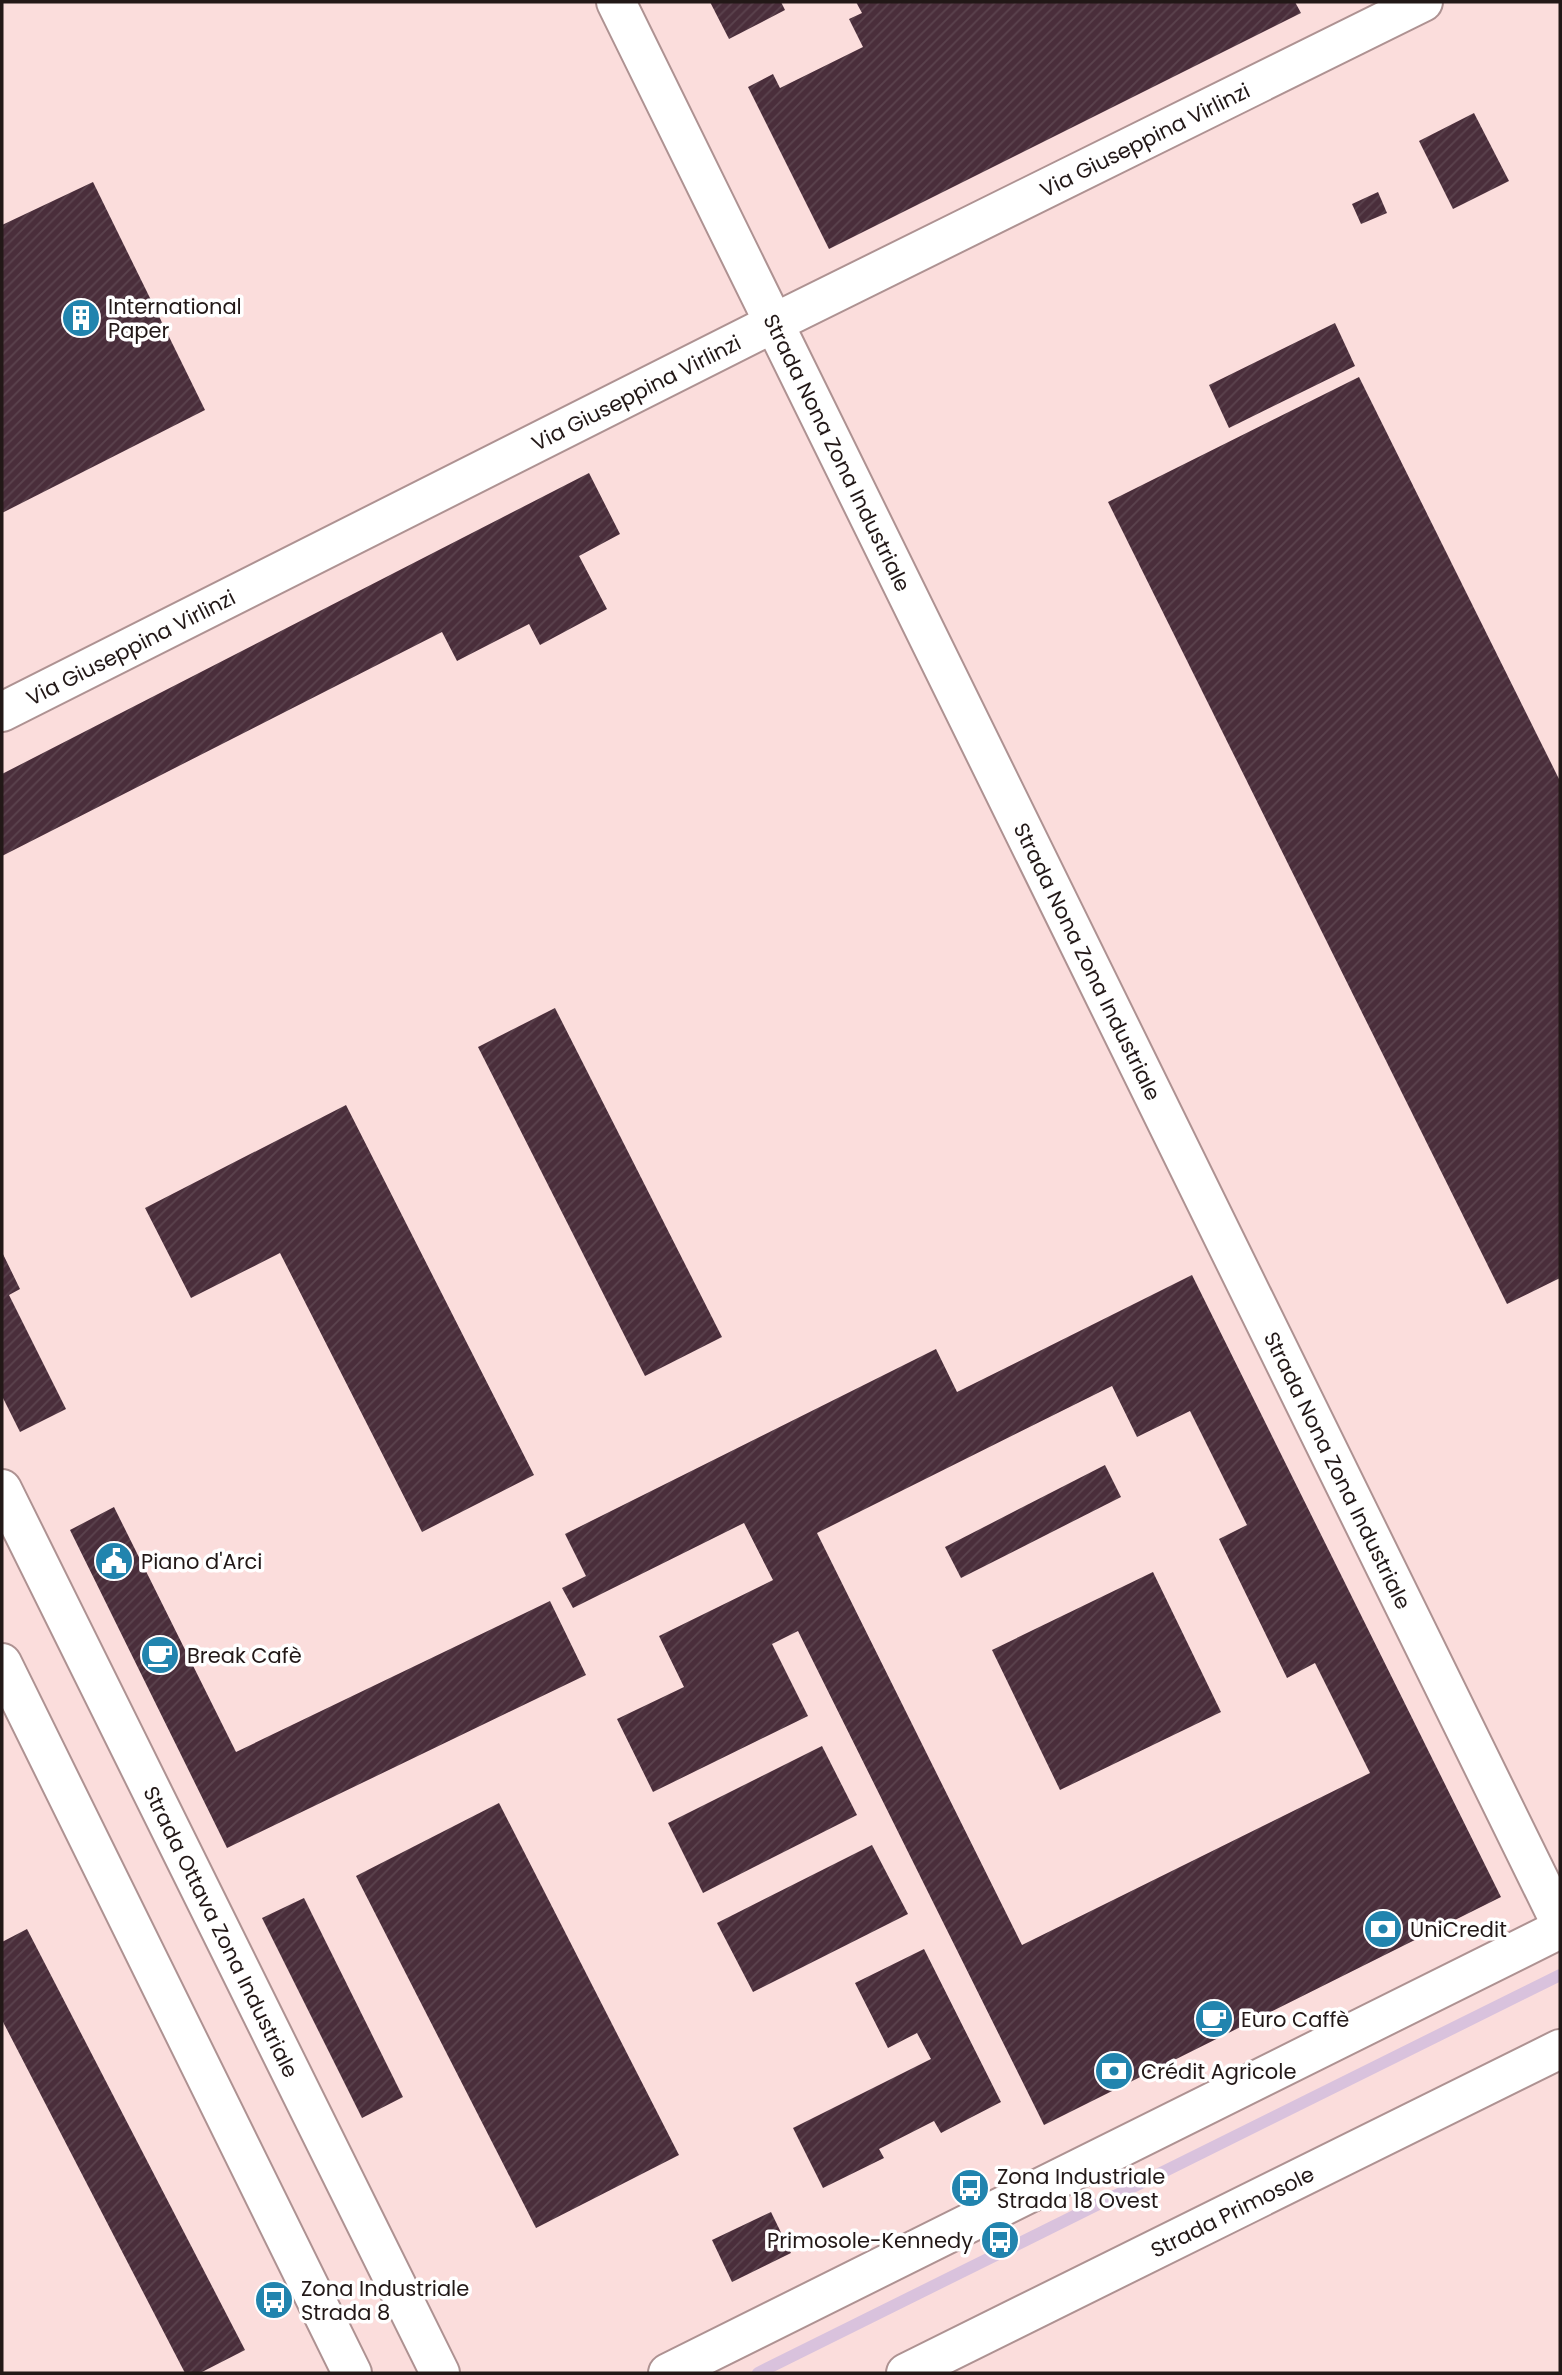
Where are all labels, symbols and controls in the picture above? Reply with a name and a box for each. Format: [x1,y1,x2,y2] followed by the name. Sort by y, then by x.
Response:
[1035,76,1255,204] street label: Via Giuseppina Virlinzi
[108,292,242,345] place label: International Paper
[60,297,102,339] building icon: International Paper
[757,309,918,596] street label: Strada Nona Zona Industriale
[526,328,746,457] street label: Via Giuseppina Virlinzi
[21,582,240,712] street label: Via Giuseppina Virlinzi
[1007,818,1168,1105] street label: Strada Nona Zona Industriale
[1257,1326,1418,1614] street label: Strada Nona Zona Industriale
[93,1540,135,1582] public building icon: Piano d'Arci
[141,1547,262,1576] place label: Piano d'Arci
[139,1634,181,1676] cafe icon: Break Cafè
[187,1641,302,1670] place label: Break Cafè
[137,1781,306,2082] street label: Strada Ottava Zona Industriale
[1362,1908,1404,1950] bank icon: UniCredit
[1410,1915,1507,1944] place label: UniCredit
[1193,1998,1235,2040] cafe icon: Euro Caffè
[1241,2005,1349,2034] place label: Euro Caffè
[1093,2050,1135,2092] bank icon: Crédit Agricole
[1141,2057,1296,2086] place label: Crédit Agricole
[1146,2159,1319,2264] street label: Strada Primosole
[997,2162,1165,2215] place label: Zona Industriale Strada 18 Ovest
[949,2167,991,2209] bus stop icon: Zona Industriale Strada 18 Ovest
[979,2219,1021,2261] bus stop icon: Primosole-Kennedy
[767,2226,973,2255] place label: Primosole-Kennedy
[301,2274,469,2327] place label: Zona Industriale Strada 8
[253,2279,295,2321] bus stop icon: Zona Industriale Strada 8

